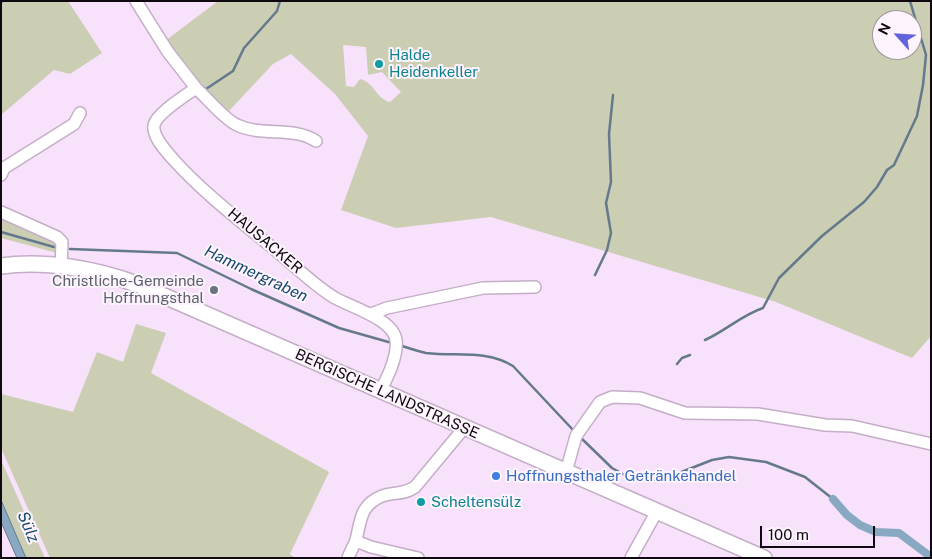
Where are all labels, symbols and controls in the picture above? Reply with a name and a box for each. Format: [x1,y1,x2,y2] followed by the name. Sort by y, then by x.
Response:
[872,10,922,60] north arrow
[875,20,894,37] text: N
[389,46,478,81] place label: Halde Heidenkeller
[373,58,385,70] marker: Halde Heidenkeller
[224,204,306,278] street label: HAUSACKER
[201,242,311,306] water label: Hammergraben
[52,272,204,307] place label: Christliche-Gemeinde Hoffnungsthal
[208,284,220,296] marker: Christliche-Gemeinde Hoffnungsthal
[292,345,482,443] street label: BERGISCHE LANDSTRASSE
[506,467,736,485] place label: Hoffnungsthaler Getränkehandel
[490,470,502,482] marker: Hoffnungsthaler Getränkehandel
[431,493,521,511] place label: Scheltensülz
[415,496,427,508] marker: Scheltensülz
[13,509,43,545] water label: Sülz
[762,516,877,548] scale bar
[768,526,809,543] text: 100 m

